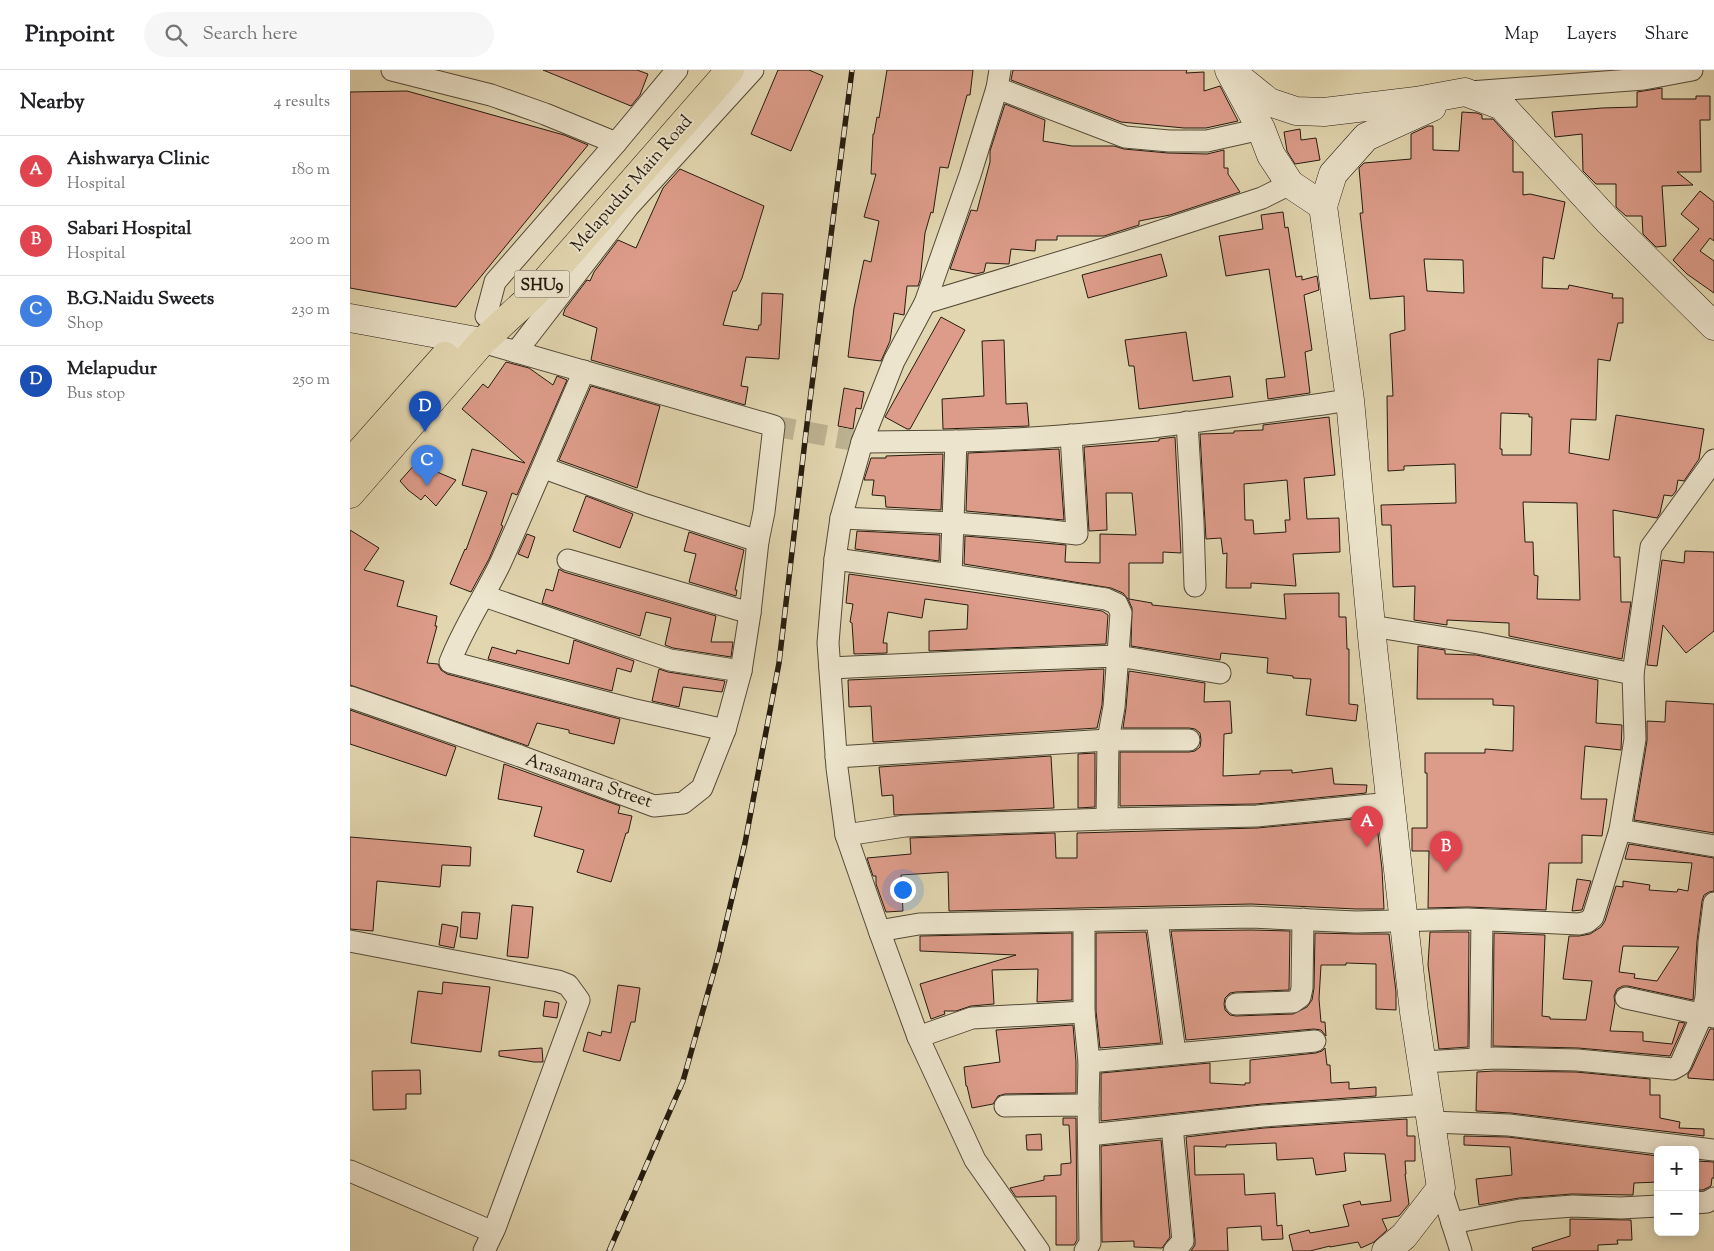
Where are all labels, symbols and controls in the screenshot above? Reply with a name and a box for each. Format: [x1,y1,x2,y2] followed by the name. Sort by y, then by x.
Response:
[144,12,494,57] search box
[25,18,114,52] text: Pinpoint
[162,21,190,49] icon: search
[202,21,298,48] text: Search here
[1504,22,1539,48] text: Map
[1567,22,1617,48] text: Layers
[1645,22,1689,48] text: Share
[20,88,85,118] text: Nearby
[274,91,330,114] text: 4 results
[566,110,699,258] street label: Melapudur Main Road
[67,146,210,173] text: Aishwarya Clinic
[30,159,43,182] text: A
[291,159,330,182] text: 180 m
[67,173,125,196] text: Hospital
[67,216,192,243] text: Sabari Hospital
[31,229,41,252] text: B
[289,229,330,252] text: 200 m
[67,243,125,266] text: Hospital
[514,270,570,298] road number: SHU9
[67,286,214,313] text: B.G.Naidu Sweets
[30,299,42,322] text: C
[291,299,330,322] text: 230 m
[67,313,103,336] text: Shop
[67,356,157,383] text: Melapudur
[30,369,42,392] text: D
[292,369,330,392] text: 250 m
[67,383,125,406] text: Bus stop
[409,391,441,432] pin: D
[411,445,443,486] pin: C
[521,748,655,816] street label: Arasamara Street
[1351,806,1383,847] pin: A
[1430,831,1462,872] pin: B
[890,877,916,903] your location
[1654,1146,1699,1236] map controls
[1654,1146,1699,1191] button: +
[1654,1191,1699,1236] button: −

